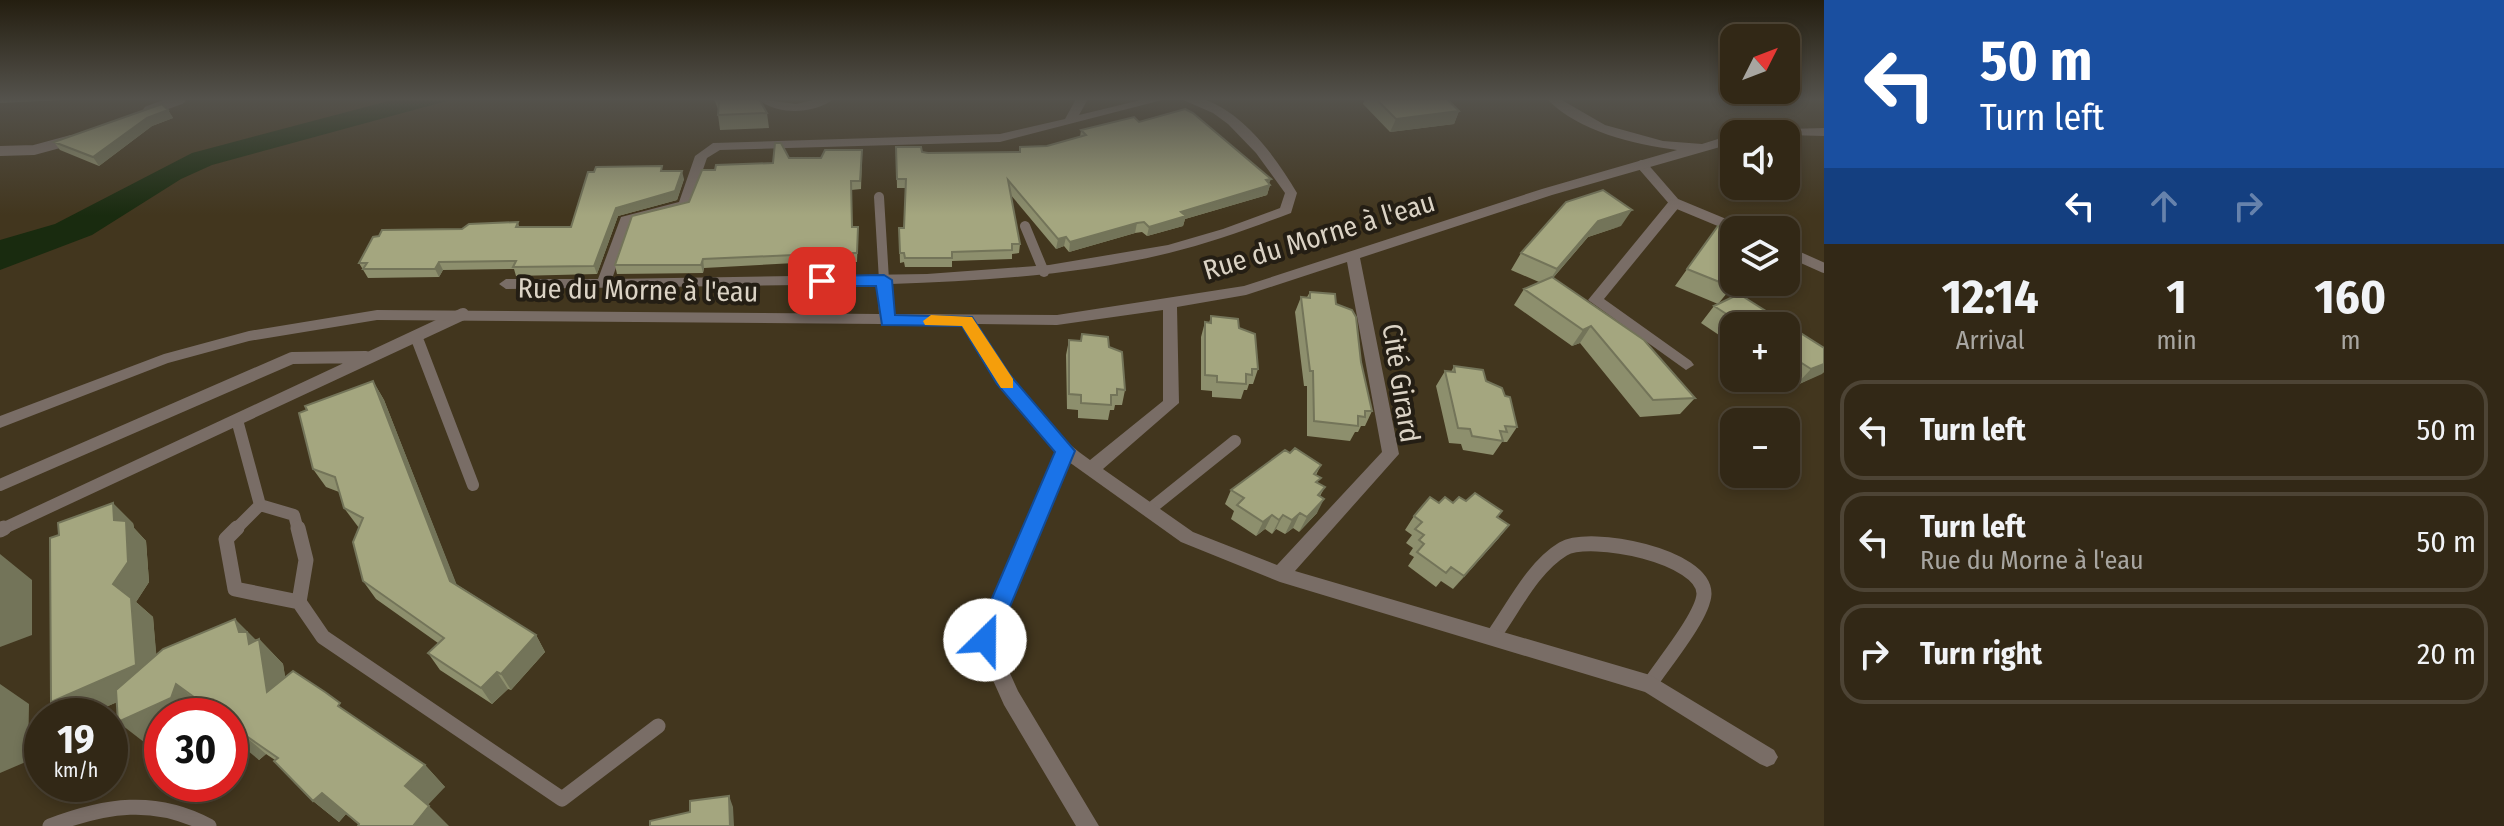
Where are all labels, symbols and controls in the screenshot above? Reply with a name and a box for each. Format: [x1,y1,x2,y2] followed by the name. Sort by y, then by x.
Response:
[1720,24,1800,104] north arrow
[1720,24,1800,488] map controls
[1980,28,2092,95] text: 50 m
[1848,32,1952,136] icon: left
[1980,96,2104,140] text: Turn left
[1720,120,1800,200] button: sound
[2058,184,2102,228] icon: left
[2142,184,2186,228] icon: ahead
[2226,184,2270,228] icon: right
[1199,185,1439,287] street label: Rue du Morne à l'eau
[1720,216,1800,296] button: layers
[788,247,856,315] pin
[800,259,844,303] icon: arrive
[1942,268,2039,326] text: 12:14
[2166,268,2187,326] text: 1
[2315,268,2386,326] text: 160
[517,271,759,309] street label: Rue du Morne à l'eau
[1720,312,1800,392] button: +
[1375,321,1427,445] street label: Cité Girard
[1956,325,2025,356] text: Arrival
[2157,325,2197,356] text: min
[2340,325,2360,356] text: m
[1720,408,1800,488] button: −
[1852,408,1896,452] icon: left
[1920,412,2026,448] text: Turn left
[2416,412,2476,448] text: 50 m
[1920,509,2026,545] text: Turn left
[1852,520,1896,564] icon: left
[2416,524,2476,560] text: 50 m
[1920,545,2144,576] text: Rue du Morne à l'eau
[943,598,1027,682] position arrow
[1852,632,1896,676] icon: right
[1920,636,2042,672] text: Turn right
[2417,636,2476,672] text: 20 m
[144,698,248,802] speed limit sign: 30
[57,716,95,764] text: 19
[54,758,98,782] text: km/h

